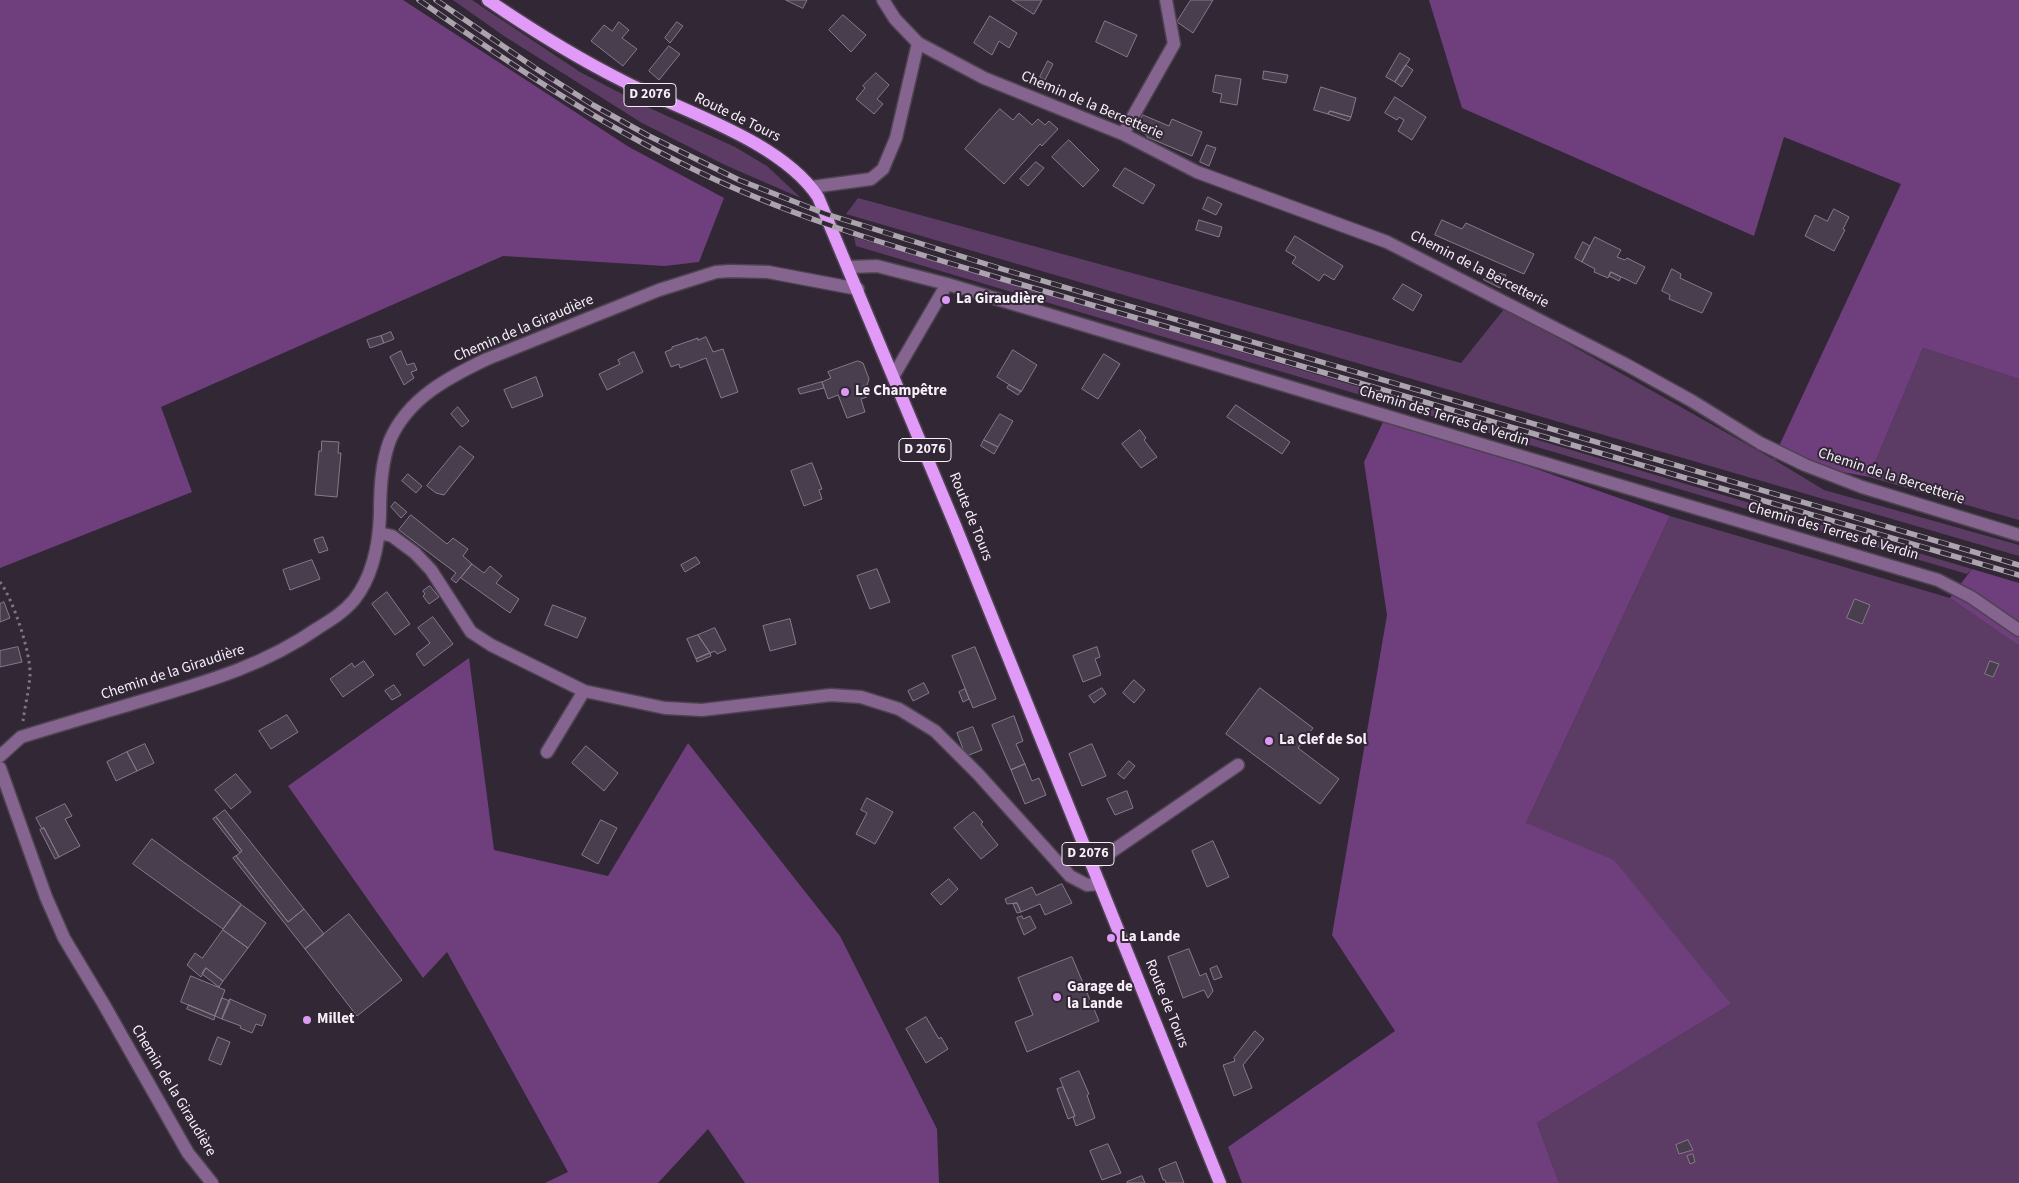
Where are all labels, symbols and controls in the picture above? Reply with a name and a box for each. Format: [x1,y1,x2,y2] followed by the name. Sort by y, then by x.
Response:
[1018,68,1166,144] street label: Chemin de la Bercetterie
[624,84,676,106] road number: D 2076
[691,89,783,147] street label: Route de Tours
[1407,227,1551,313] street label: Chemin de la Bercetterie
[451,291,597,367] street label: Chemin de la Giraudière
[956,291,1044,309] place label: La Giraudière
[940,294,952,306] marker: La Giraudière
[855,383,947,401] place label: Le Champêtre
[1357,383,1531,451] street label: Chemin des Terres de Verdin
[839,386,851,398] marker: Le Champêtre
[899,438,951,462] road number: D 2076
[1815,445,1967,509] street label: Chemin de la Bercetterie
[944,470,996,564] street label: Route de Tours
[1745,499,1921,565] street label: Chemin des Terres de Verdin
[99,641,247,705] street label: Chemin de la Giraudière
[1279,732,1367,750] place label: La Clef de Sol
[1263,735,1275,747] marker: La Clef de Sol
[1062,842,1114,866] road number: D 2076
[1121,929,1180,947] place label: La Lande
[1105,932,1117,944] marker: La Lande
[1140,957,1192,1051] street label: Route de Tours
[1067,979,1133,1014] place label: Garage de la Lande
[1051,991,1063,1003] marker: Garage de la Lande
[317,1011,355,1029] place label: Millet
[301,1014,313,1026] marker: Millet
[127,1022,219,1160] street label: Chemin de la Giraudière

